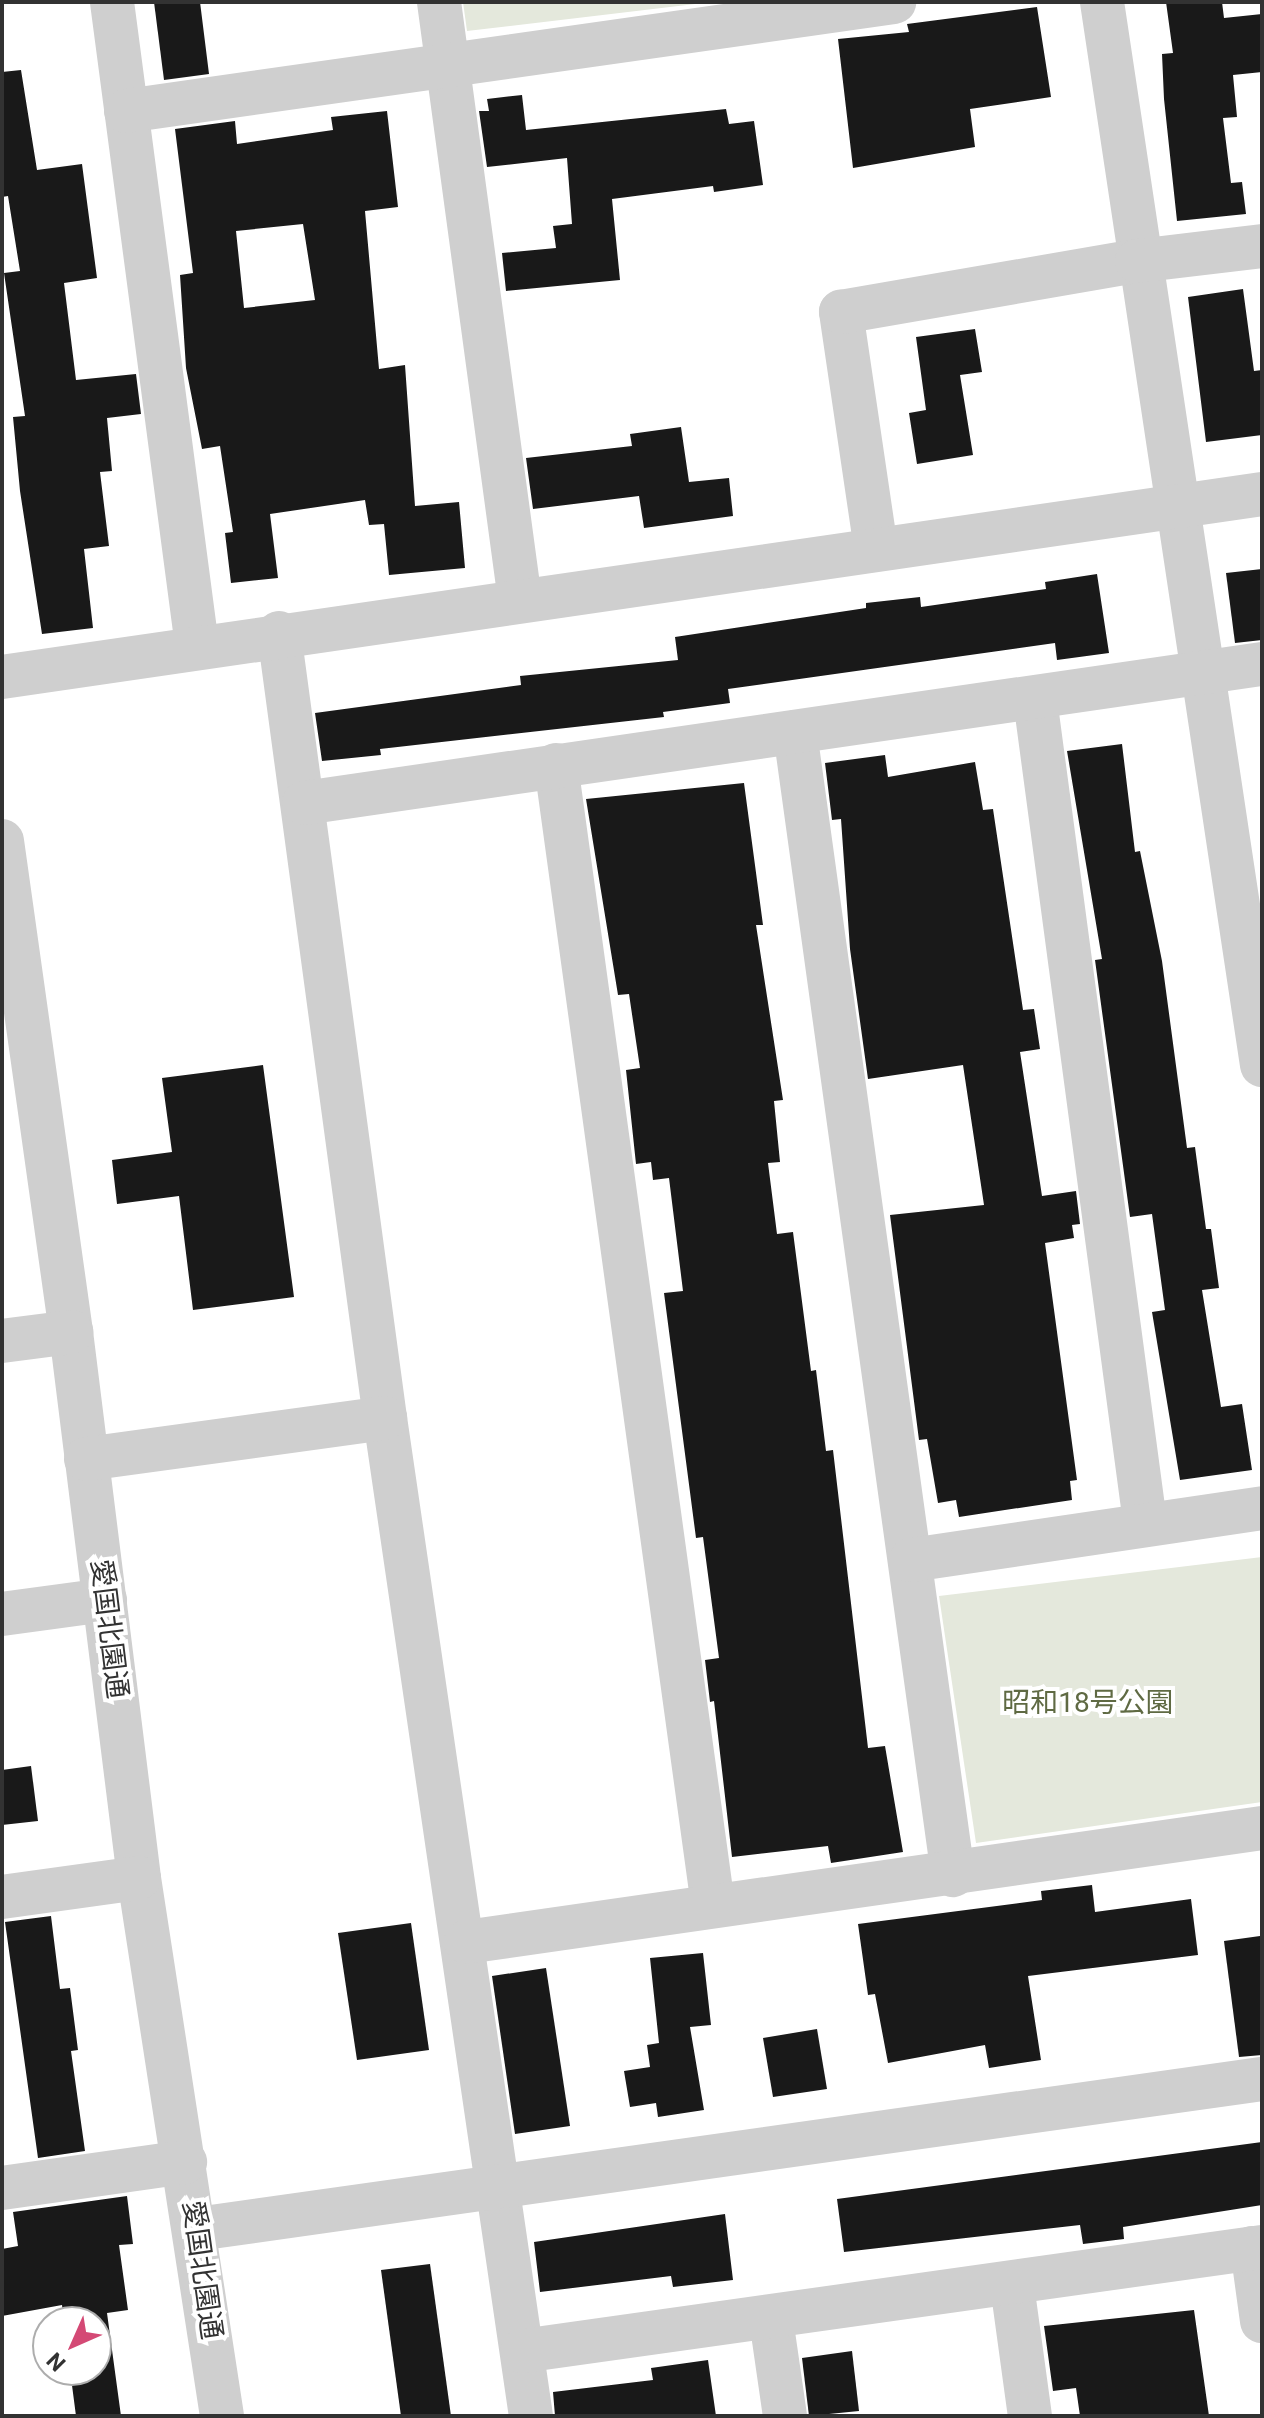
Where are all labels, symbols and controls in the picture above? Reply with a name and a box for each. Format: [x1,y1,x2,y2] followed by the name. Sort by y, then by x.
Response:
[84,1557,134,1701] street label: 愛国北園通
[1002,1686,1174,1720] park label: 昭和18号公園
[176,2198,228,2342] street label: 愛国北園通
[32,2306,112,2386] north arrow
[42,2348,70,2376] text: N

